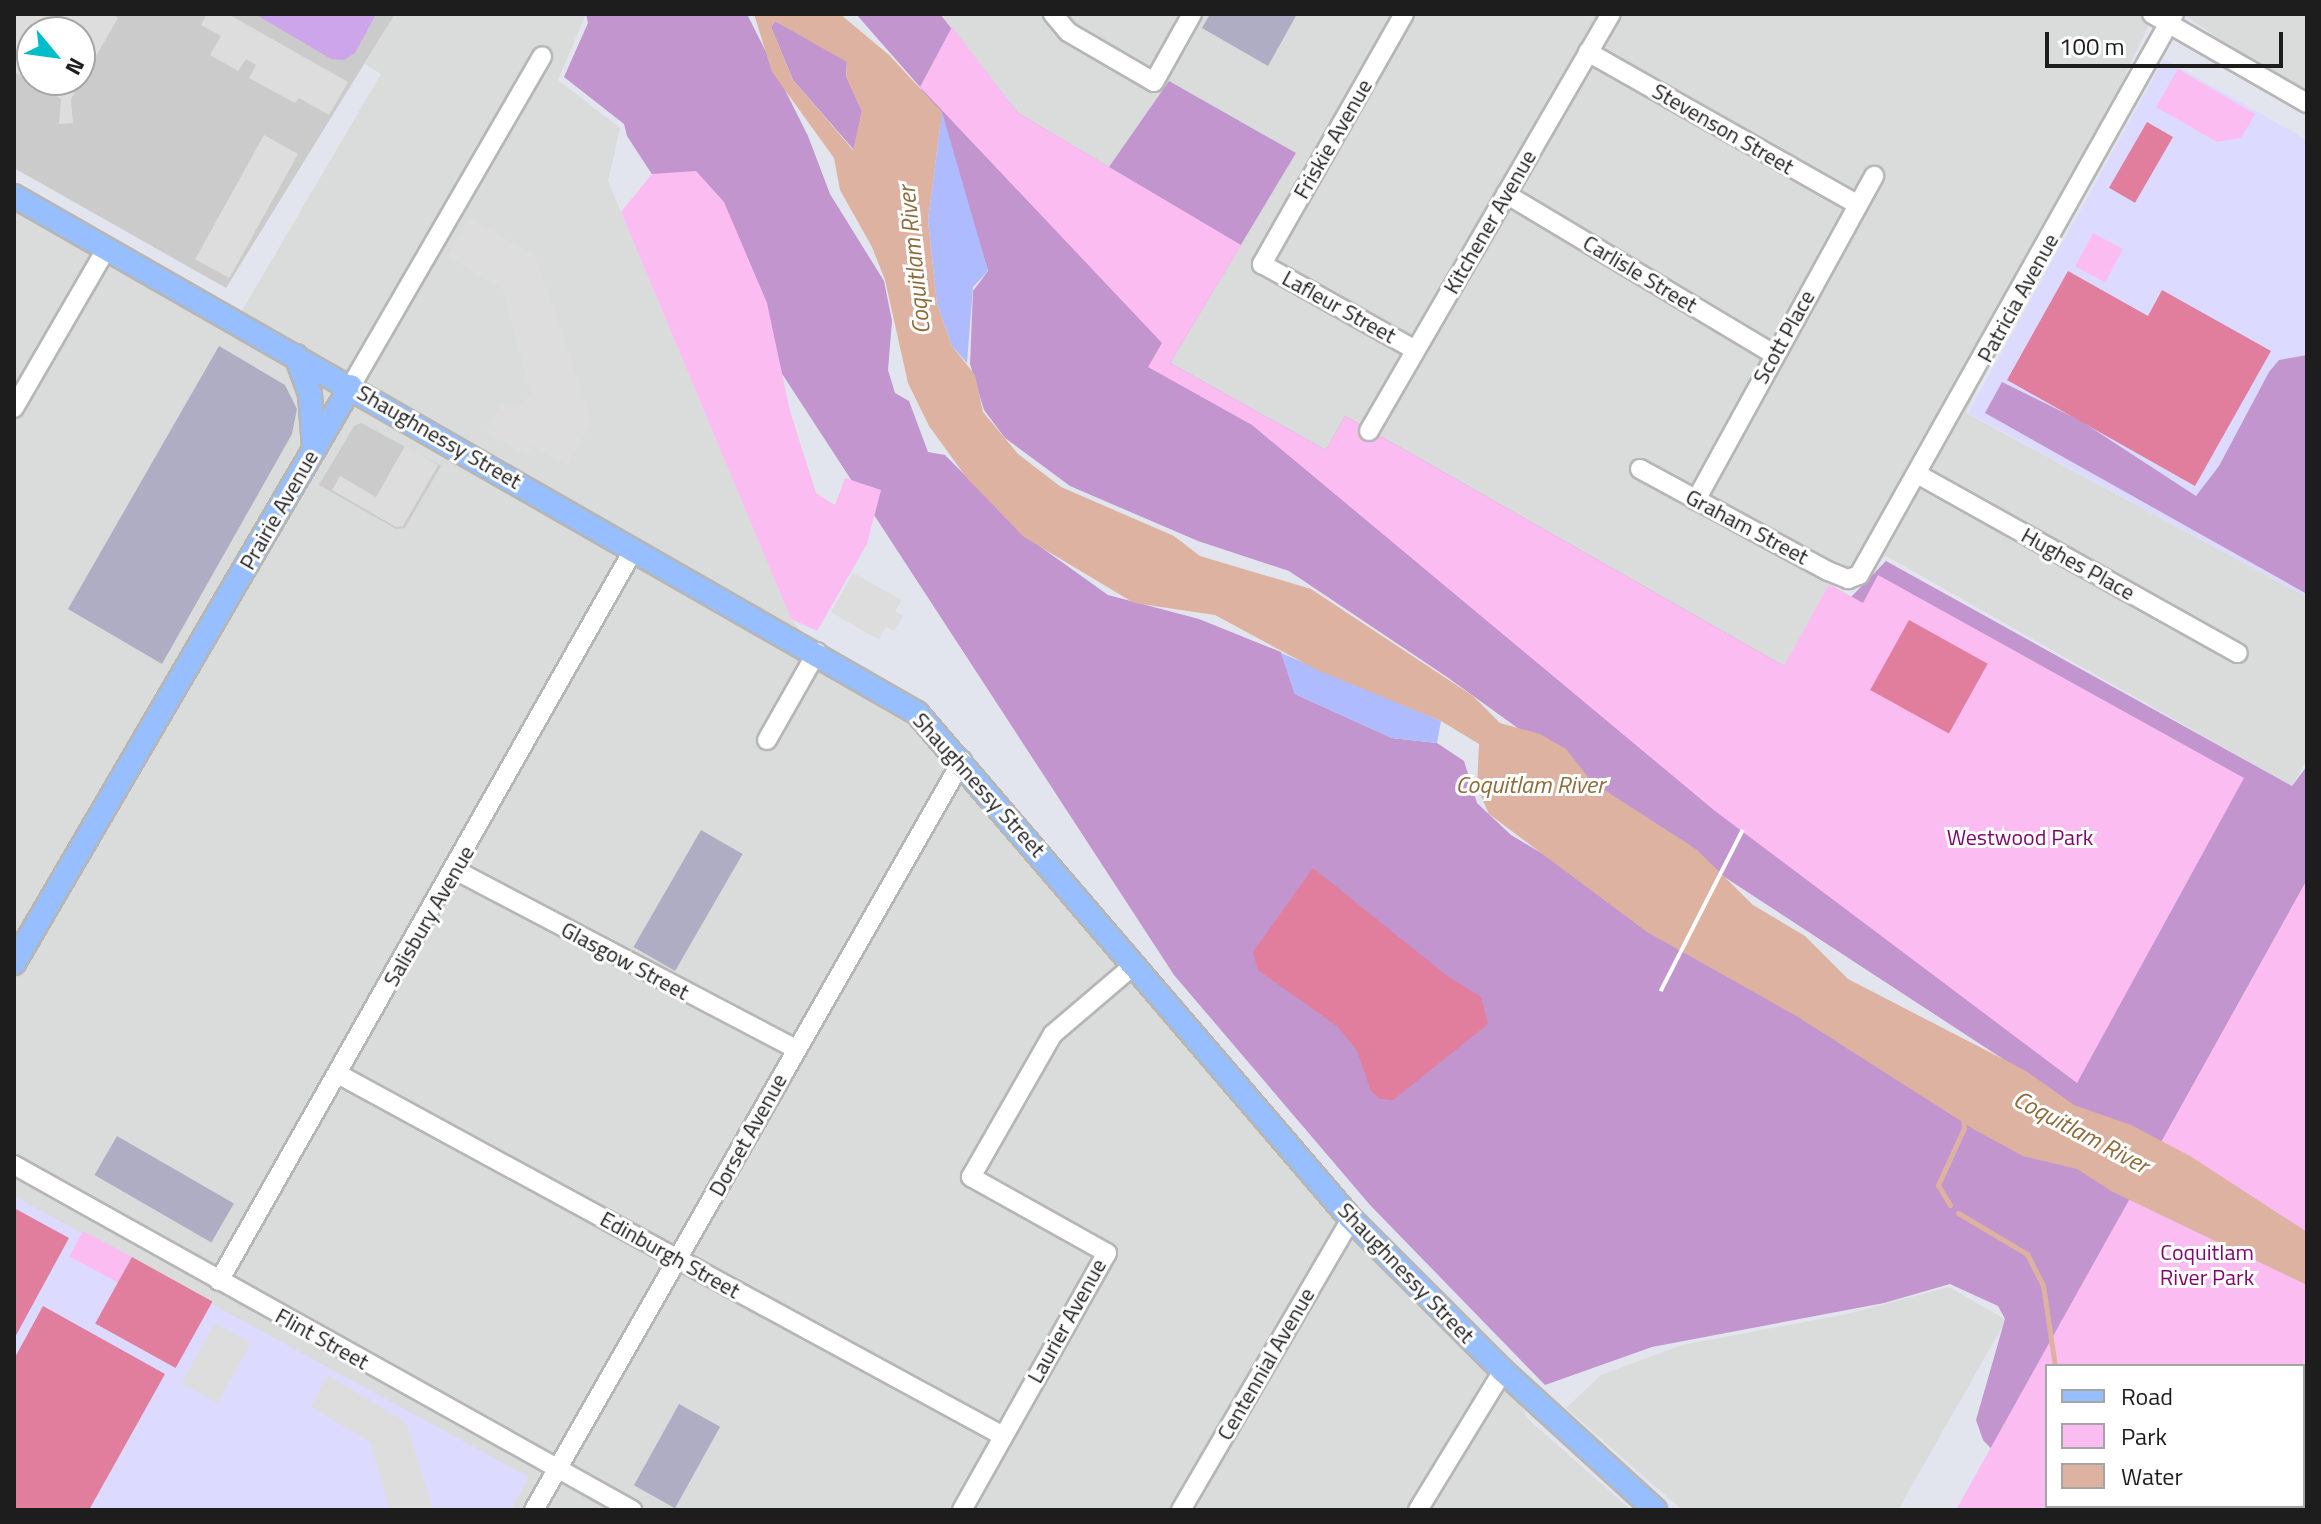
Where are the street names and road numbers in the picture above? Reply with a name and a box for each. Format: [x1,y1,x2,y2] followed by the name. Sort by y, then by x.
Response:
[1288,74,1378,204] street label: Friskie Avenue
[1648,78,1798,180] street label: Stevenson Street
[1438,145,1542,299] street label: Kitchener Avenue
[1972,229,2064,367] street label: Patricia Avenue
[1578,230,1702,318] street label: Carlisle Street
[1278,265,1400,349] street label: Lafleur Street
[1748,286,1820,388] street label: Scott Place
[352,379,526,495] street label: Shaughnessy Street
[234,446,324,574] street label: Prairie Avenue
[1681,484,1813,570] street label: Graham Street
[2017,522,2139,606] street label: Hughes Place
[907,707,1051,863] street label: Shaughnessy Street
[378,841,480,991] street label: Salisbury Avenue
[557,916,693,1006] street label: Glasgow Street
[703,1069,793,1201] street label: Dorset Avenue
[1332,1197,1480,1349] street label: Shaughnessy Street
[596,1206,744,1304] street label: Edinburgh Street
[1022,1254,1112,1388] street label: Laurier Avenue
[1212,1283,1320,1445] street label: Centennial Avenue
[271,1303,373,1375] street label: Flint Street

